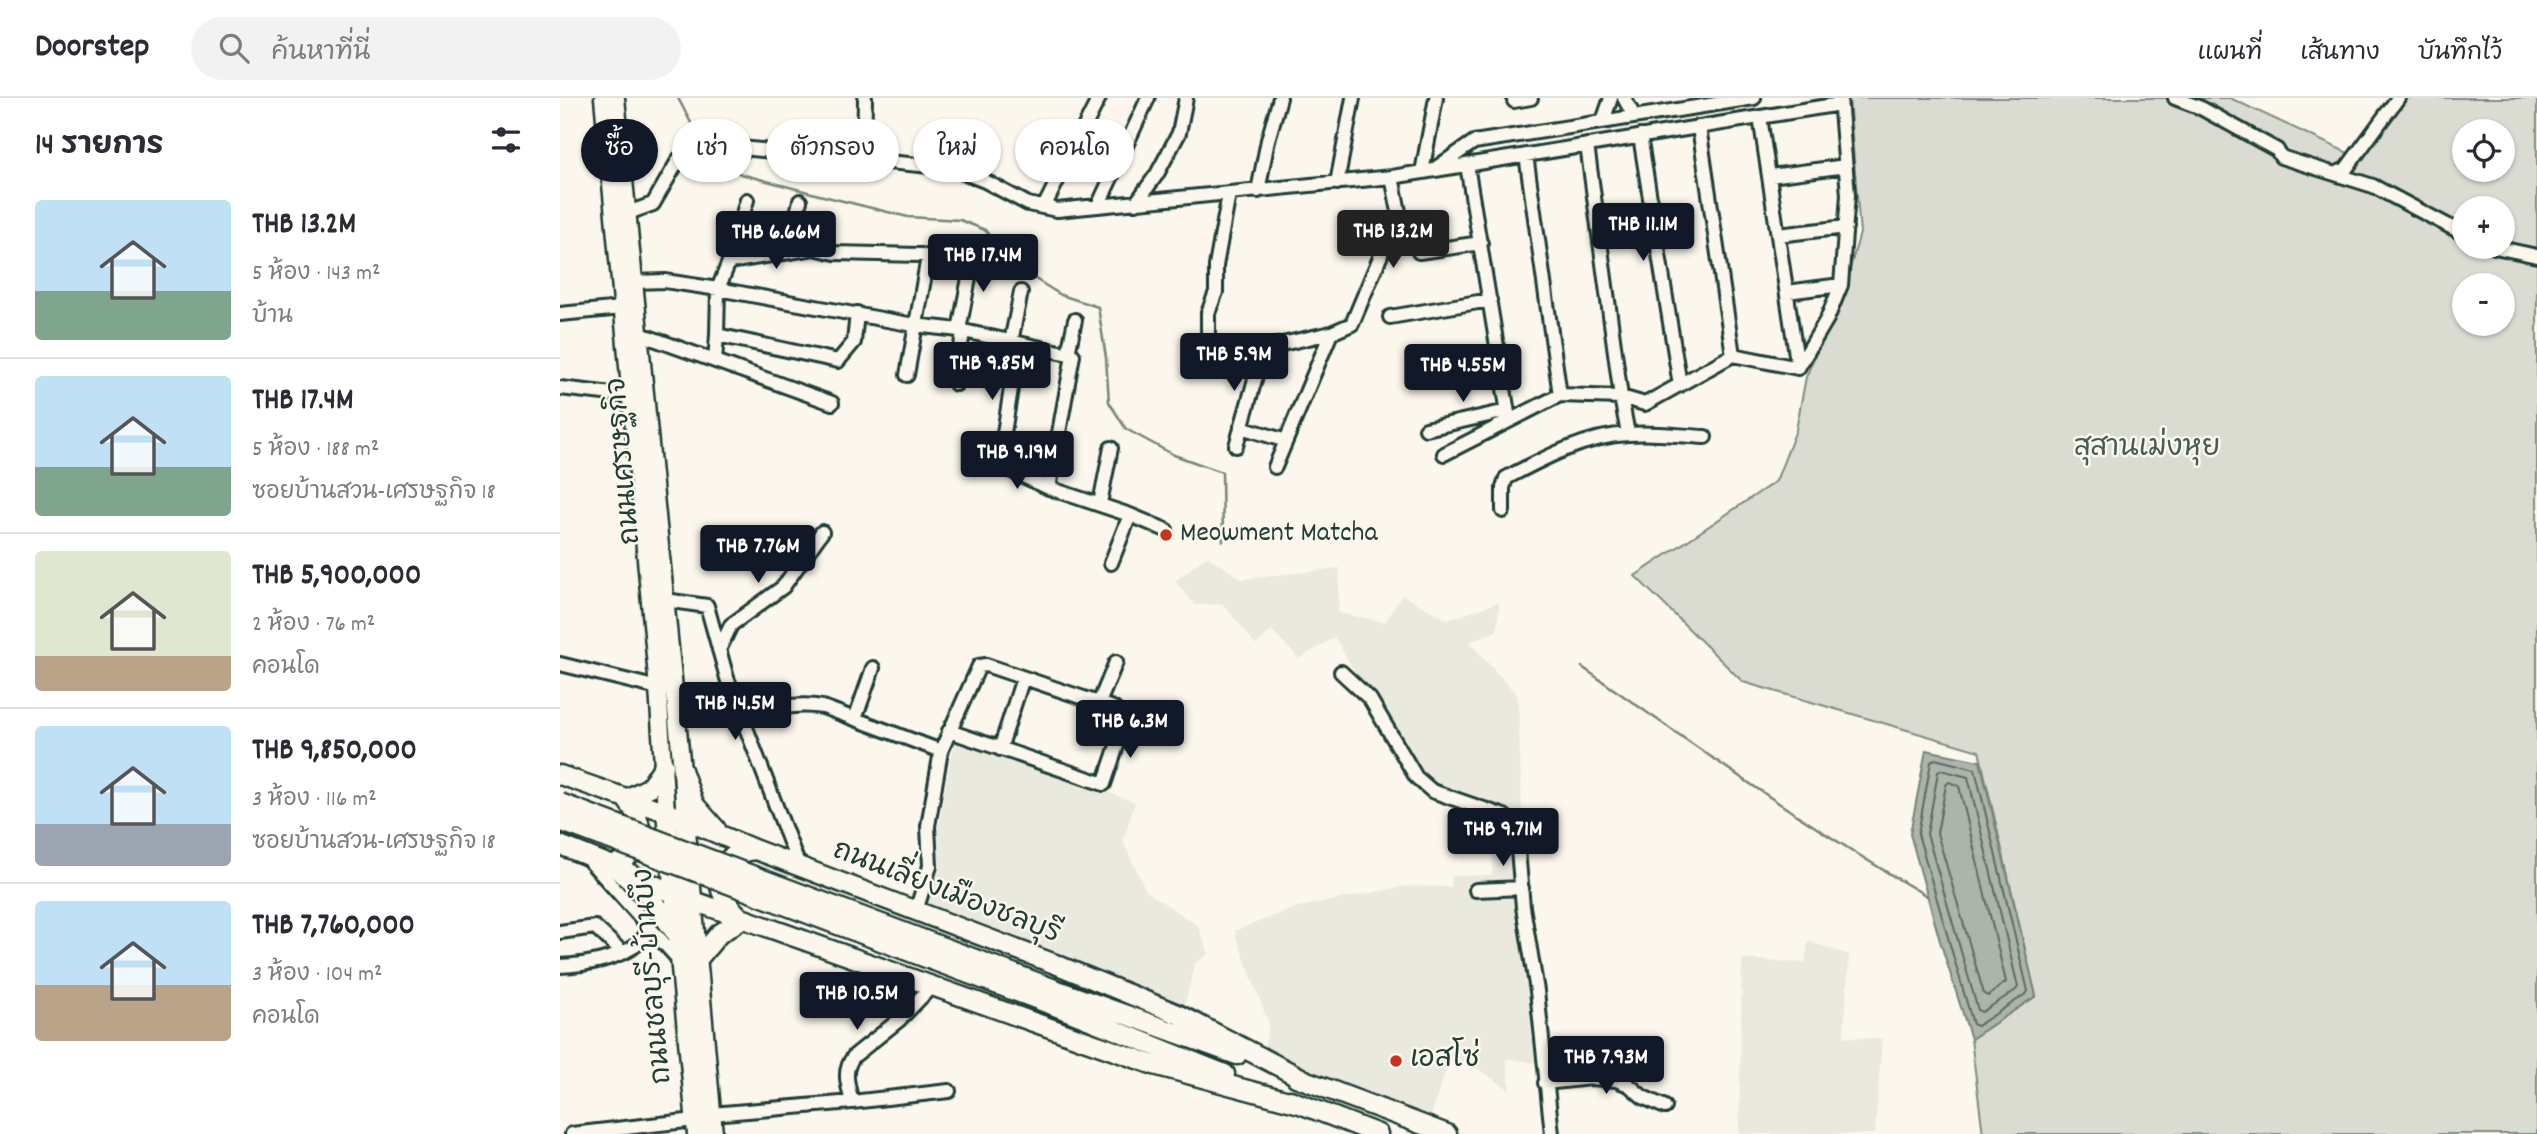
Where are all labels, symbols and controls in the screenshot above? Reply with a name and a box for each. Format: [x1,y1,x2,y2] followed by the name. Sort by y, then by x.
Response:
[191,17,681,80] search box
[35,25,149,72] text: Doorstep
[215,29,253,67] icon: search
[271,35,370,72] text: ค้นหาที่นี่
[2197,37,2262,71] text: แผนที่
[2300,37,2380,71] text: เส้นทาง
[2418,37,2502,71] text: บันทึกไว้
[581,119,658,182] chip: ซื้อ
[672,119,752,182] chip: เช่า
[766,119,899,182] chip: ตัวกรอง
[913,119,1001,182] chip: ใหม่
[1015,119,1134,182] chip: คอนโด
[2452,119,2515,336] map controls
[2452,119,2515,182] button: locate
[487,121,525,159] icon: filters
[35,126,163,169] text: 14 รายการ
[2452,196,2515,259] button: +
[1563,204,1723,263] pin: THB 11.1M
[252,205,356,248] text: THB 13.2M
[1608,209,1678,242] text: THB 11.1M
[1313,211,1473,270] pin: THB 13.2M
[696,212,856,271] pin: THB 6.66M
[1353,216,1433,249] text: THB 13.2M
[732,217,820,250] text: THB 6.66M
[91,228,175,312] icon: home
[903,234,1063,294] pin: THB 17.4M
[944,240,1022,273] text: THB 17.4M
[252,258,380,291] text: 5 ห้อง · 143 m²
[2452,273,2515,336] button: −
[252,301,293,334] text: บ้าน
[1162,334,1306,393] pin: THB 5.9M
[1196,339,1272,372] text: THB 5.9M
[912,342,1072,402] pin: THB 9.85M
[1383,344,1543,404] pin: THB 4.55M
[950,348,1034,381] text: THB 9.85M
[1420,350,1506,383] text: THB 4.55M
[598,376,653,546] street label: ถนนเศรษฐกิจ
[252,381,354,424] text: THB 17.4M
[91,404,175,488] icon: home
[2074,427,2220,470] park label: สุสานเม่งหุย
[937,432,1097,491] pin: THB 9.19M
[252,434,379,467] text: 5 ห้อง · 188 m²
[977,437,1057,470] text: THB 9.19M
[252,477,496,510] text: ซอยบ้านสวน-เศรษฐกิจ 18
[1180,515,1378,555] place label: Meowment Matcha
[678,526,838,585] pin: THB 7.76M
[1158,527,1174,543] marker: Meowment Matcha
[716,531,800,564] text: THB 7.76M
[252,556,421,599] text: THB 5,900,000
[91,579,175,663] icon: home
[252,609,375,642] text: 2 ห้อง · 76 m²
[252,652,320,685] text: คอนโด
[655,682,815,742] pin: THB 14.5M
[695,688,775,721] text: THB 14.5M
[1058,700,1202,760] pin: THB 6.3M
[1092,706,1168,739] text: THB 6.3M
[252,731,417,774] text: THB 9,850,000
[91,754,175,838] icon: home
[252,784,377,817] text: 3 ห้อง · 116 m²
[1423,808,1583,868] pin: THB 9.71M
[1464,814,1542,847] text: THB 9.71M
[826,822,1070,956] street label: ถนนเลี่ยงเมืองชลบุรี
[252,827,496,860] text: ซอยบ้านสวน-เศรษฐกิจ 18
[623,866,684,1086] street label: ถนนชลบุรี-บ้านบึง
[252,906,415,949] text: THB 7,760,000
[91,929,175,1013] icon: home
[252,959,382,992] text: 3 ห้อง · 104 m²
[777,972,937,1032] pin: THB 10.5M
[816,978,898,1011] text: THB 10.5M
[252,1002,320,1035] text: คอนโด
[1410,1037,1480,1081] place label: เอสโซ่
[1526,1037,1686,1096] pin: THB 7.93M
[1564,1042,1648,1075] text: THB 7.93M
[1388,1053,1404,1069] marker: เอสโซ่

